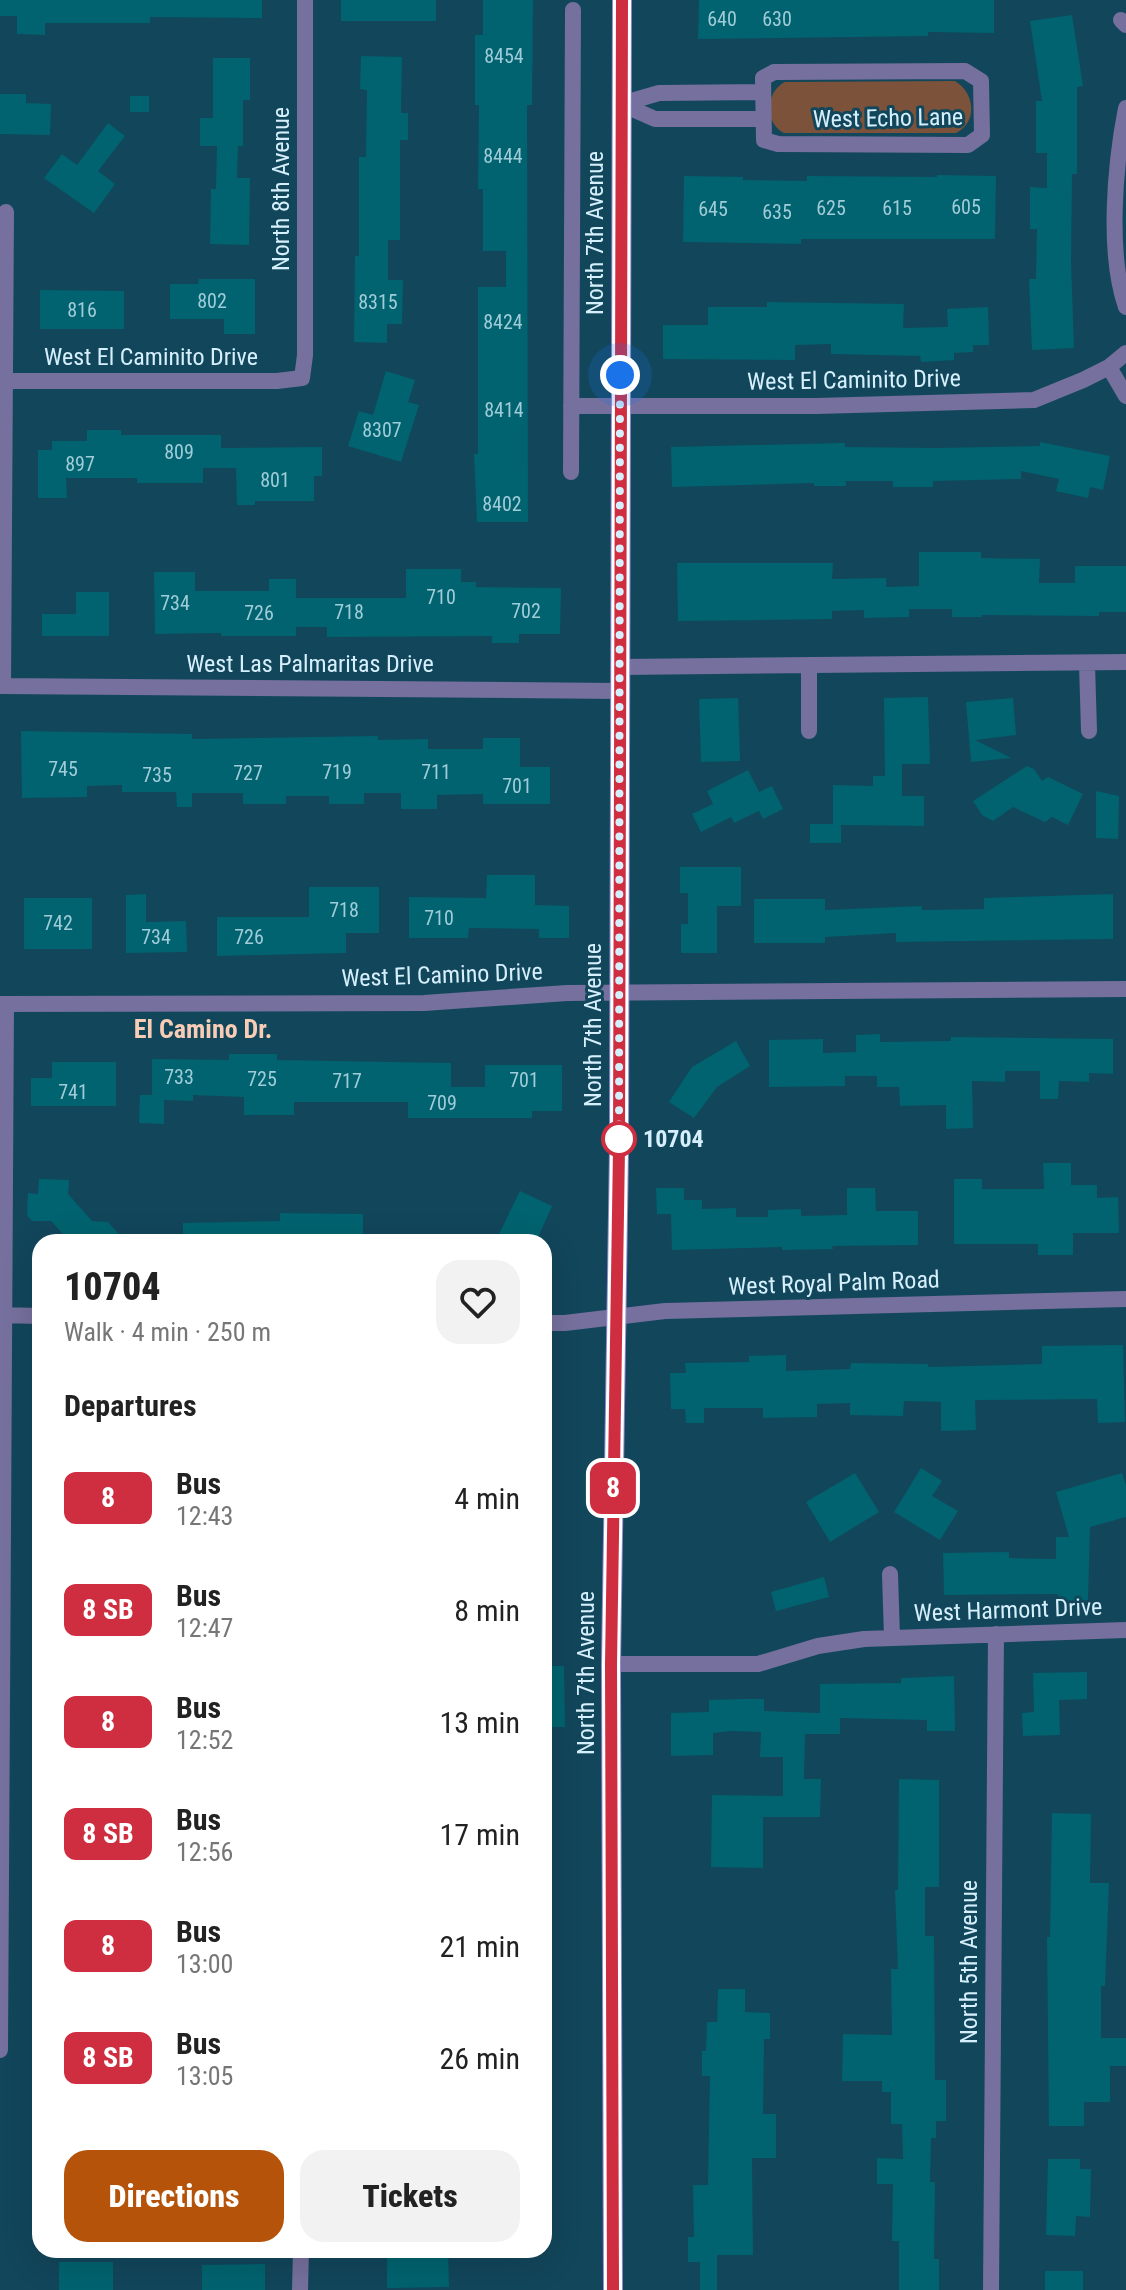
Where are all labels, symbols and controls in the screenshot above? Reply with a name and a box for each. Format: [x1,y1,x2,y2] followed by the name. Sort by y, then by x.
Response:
[707,7,737,31] house number: 640
[762,7,792,31] house number: 630
[484,44,524,68] house number: 8454
[813,103,963,133] street label: West Echo Lane
[267,107,295,271] street label: North 8th Avenue
[483,144,523,168] house number: 8444
[581,151,609,315] street label: North 7th Avenue
[951,195,981,219] house number: 605
[816,196,846,220] house number: 625
[882,196,912,220] house number: 615
[698,197,728,221] house number: 645
[762,200,792,224] house number: 635
[197,289,227,313] house number: 802
[358,290,398,314] house number: 8315
[67,298,97,322] house number: 816
[483,310,523,334] house number: 8424
[44,343,258,371] street label: West El Caminito Drive
[600,355,640,395] your location
[747,364,961,396] street label: West El Caminito Drive
[484,398,524,422] house number: 8414
[362,418,402,442] house number: 8307
[164,440,194,464] house number: 809
[65,452,95,476] house number: 897
[260,468,290,492] house number: 801
[482,492,522,516] house number: 8402
[426,585,456,609] house number: 710
[160,591,190,615] house number: 734
[511,599,541,623] house number: 702
[334,600,364,624] house number: 718
[244,601,274,625] house number: 726
[186,650,434,678] street label: West Las Palmaritas Drive
[48,757,78,781] house number: 745
[322,760,352,784] house number: 719
[421,760,451,784] house number: 711
[233,761,263,785] house number: 727
[142,763,172,787] house number: 735
[502,774,532,798] house number: 701
[329,898,359,922] house number: 718
[424,906,454,930] house number: 710
[43,911,73,935] house number: 742
[141,925,171,949] house number: 734
[234,925,264,949] house number: 726
[579,943,607,1107] street label: North 7th Avenue
[341,957,543,993] street label: West El Camino Drive
[134,1014,272,1044] district label: El Camino Dr.
[164,1065,194,1089] house number: 733
[247,1067,277,1091] house number: 725
[509,1068,539,1092] house number: 701
[332,1069,362,1093] house number: 717
[58,1080,88,1104] house number: 741
[427,1091,457,1115] house number: 709
[602,1122,636,1156] marker: 10704
[643,1125,704,1153] place label: 10704
[436,1260,520,1344] button: heart
[64,1265,161,1309] text: 10704
[728,1265,940,1301] street label: West Royal Palm Road
[64,1317,271,1347] text: Walk · 4 min · 250 m
[64,1388,197,1423] text: Departures
[587,1462,639,1514] line badge: 8
[176,1466,221,1501] text: Bus
[606,1471,620,1504] text: 8
[101,1481,115,1514] text: 8
[454,1481,520,1516] text: 4 min
[176,1501,233,1531] text: 12:43
[176,1578,221,1613] text: Bus
[572,1591,600,1755] street label: North 7th Avenue
[82,1593,134,1626] text: 8 SB
[454,1593,520,1628] text: 8 min
[913,1593,1103,1627] street label: West Harmont Drive
[176,1613,233,1643] text: 12:47
[176,1690,221,1725] text: Bus
[101,1705,115,1738] text: 8
[439,1705,520,1740] text: 13 min
[176,1725,233,1755] text: 12:52
[176,1802,221,1837] text: Bus
[82,1817,134,1850] text: 8 SB
[439,1817,520,1852] text: 17 min
[176,1837,233,1867] text: 12:56
[955,1880,983,2044] street label: North 5th Avenue
[176,1914,221,1949] text: Bus
[101,1929,115,1962] text: 8
[439,1929,520,1964] text: 21 min
[176,1949,233,1979] text: 13:00
[176,2026,221,2061] text: Bus
[82,2041,134,2074] text: 8 SB
[439,2041,520,2076] text: 26 min
[176,2061,233,2091] text: 13:05
[64,2150,284,2242] button: Directions
[300,2150,520,2242] button: Tickets

